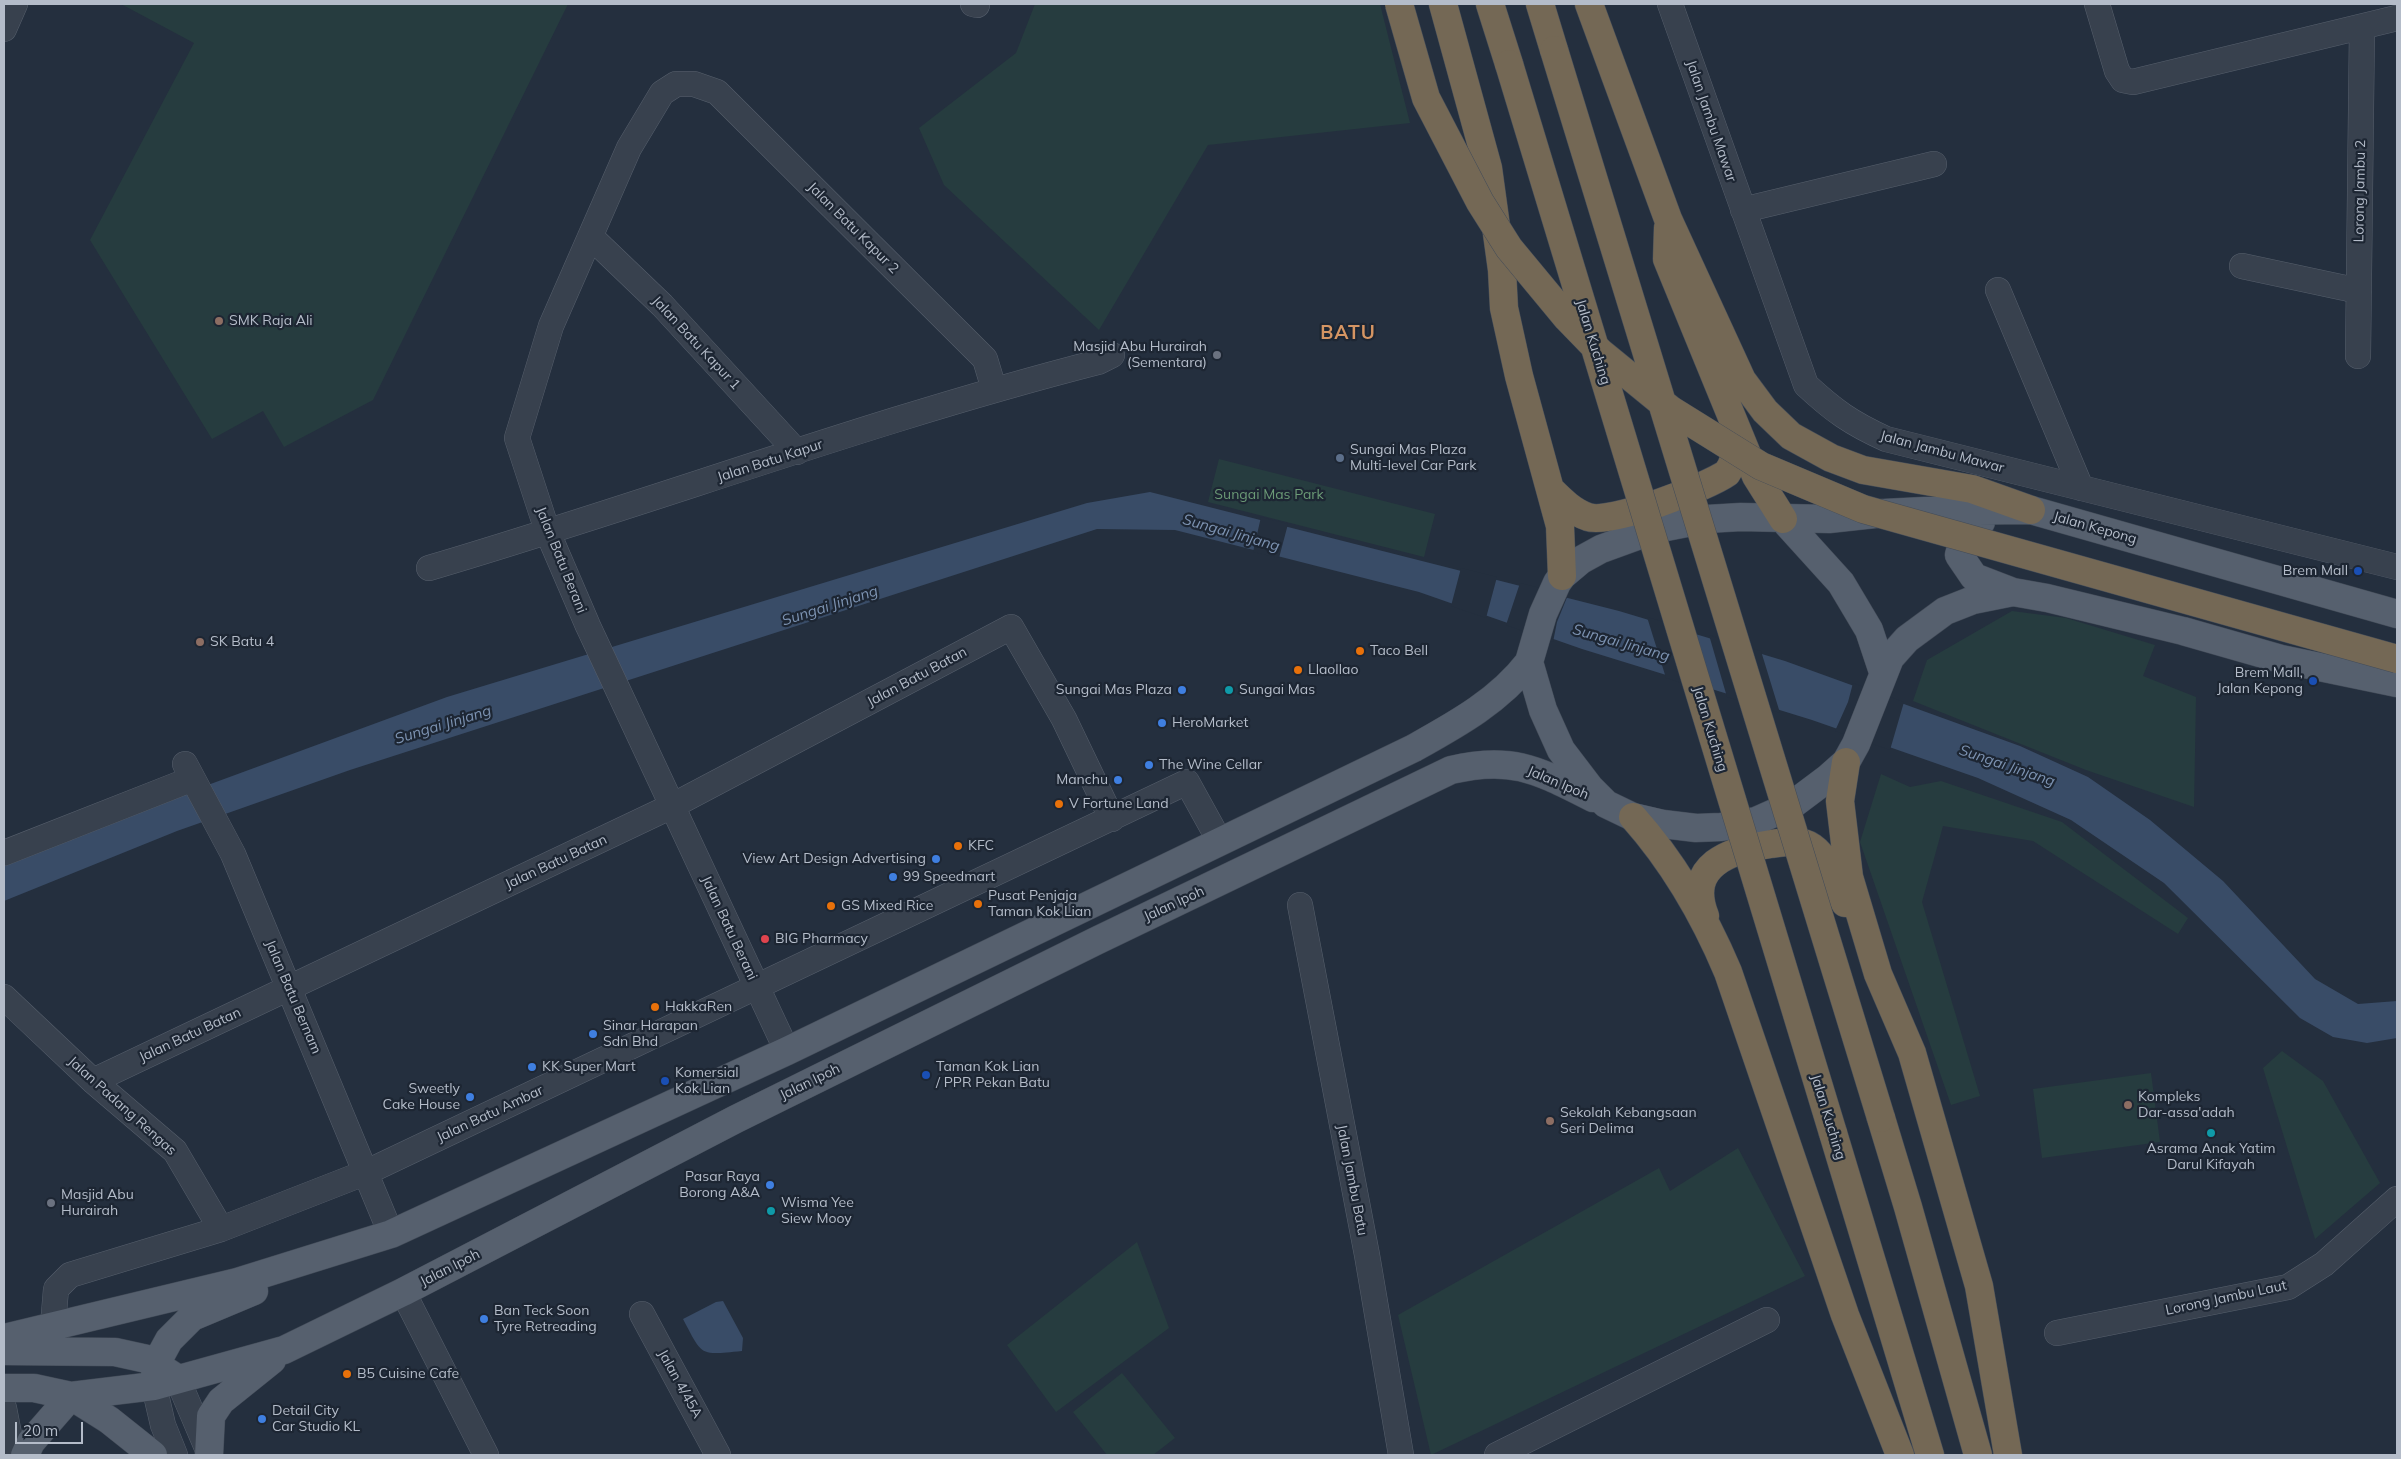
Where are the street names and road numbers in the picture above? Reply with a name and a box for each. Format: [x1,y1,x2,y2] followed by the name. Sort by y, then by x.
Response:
[1682,58,1740,184] street label: Jalan Jambu Mawar
[2351,140,2369,242] street label: Lorong Jambu 2
[804,179,902,277] street label: Jalan Batu Kapur 2
[648,293,744,393] street label: Jalan Batu Kapur 1
[1572,297,1614,387] street label: Jalan Kuching
[1878,427,2006,477] street label: Jalan Jambu Mawar
[715,436,825,486] street label: Jalan Batu Kapur
[532,504,590,616] street label: Jalan Batu Berani
[2051,508,2139,548] street label: Jalan Kepong
[864,644,970,710] street label: Jalan Batu Batan
[1689,684,1731,774] street label: Jalan Kuching
[1525,763,1591,803] street label: Jalan Ipoh
[502,831,610,893] street label: Jalan Batu Batan
[697,873,761,983] street label: Jalan Batu Berani
[1141,883,1207,925] street label: Jalan Ipoh
[261,937,325,1057] street label: Jalan Batu Bernam
[136,1004,244,1066] street label: Jalan Batu Batan
[64,1053,180,1159] street label: Jalan Padang Rengas
[777,1060,843,1104] street label: Jalan Ipoh
[1807,1072,1849,1162] street label: Jalan Kuching
[434,1082,546,1146] street label: Jalan Batu Ambar
[1333,1123,1371,1237] street label: Jalan Jambu Batu
[417,1246,483,1290] street label: Jalan Ipoh
[2164,1277,2288,1319] street label: Lorong Jambu Laut
[654,1347,706,1421] street label: Jalan 4/45A

